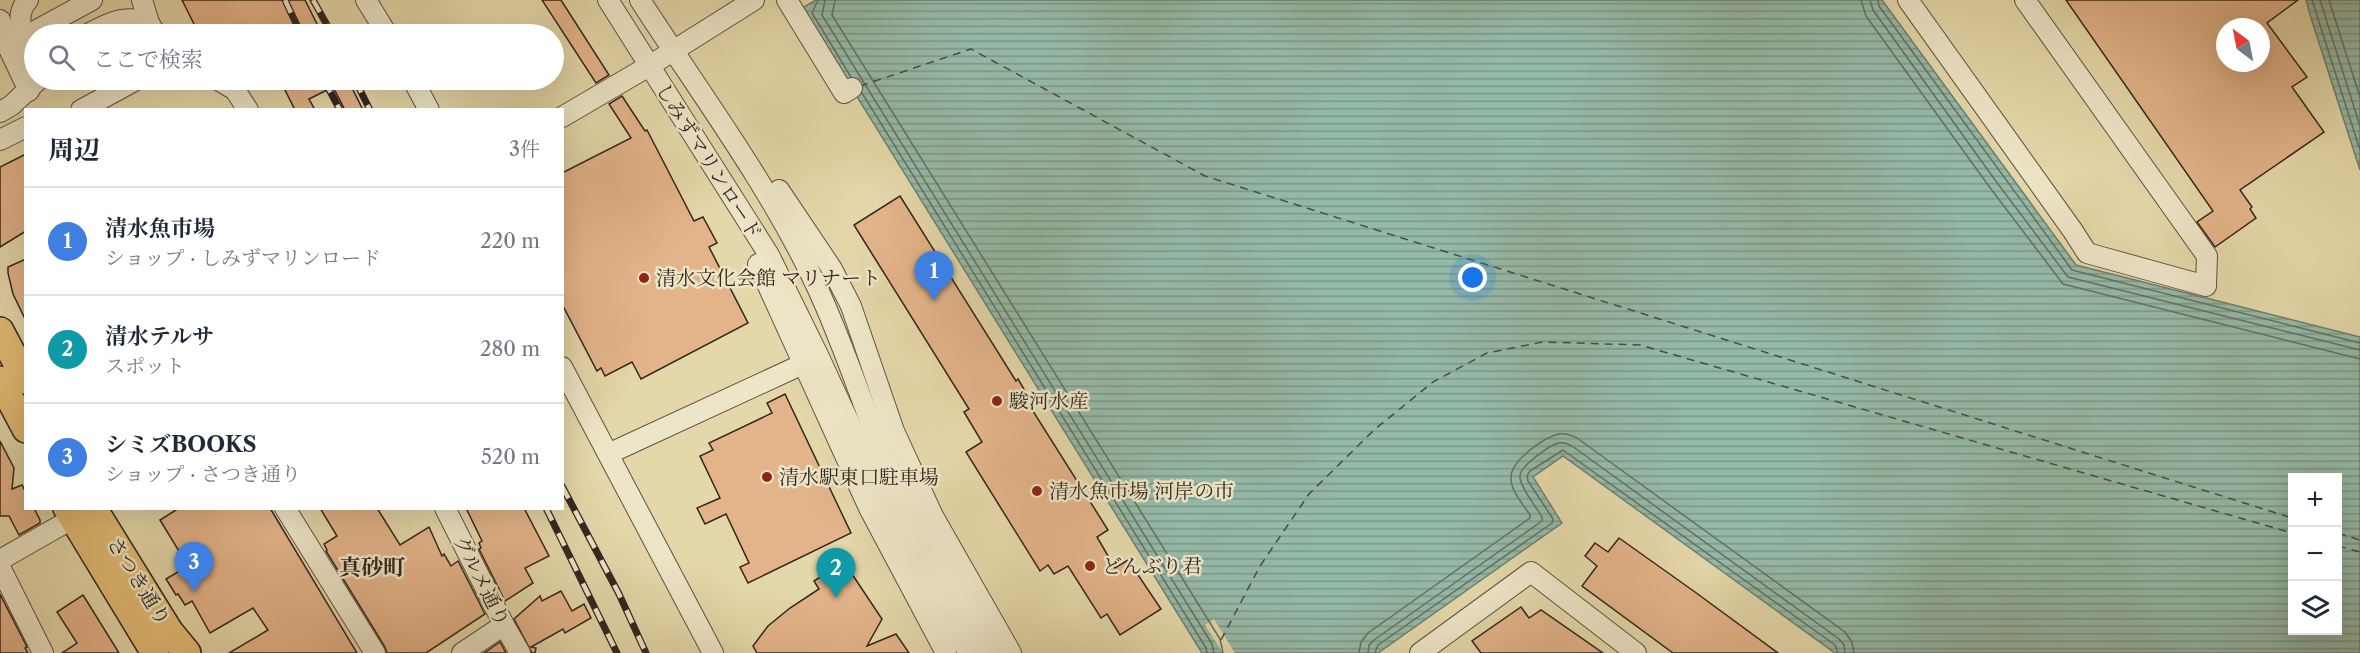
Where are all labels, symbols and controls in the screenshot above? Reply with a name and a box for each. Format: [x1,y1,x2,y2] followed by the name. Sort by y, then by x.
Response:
[2216,18,2270,72] north arrow
[24,24,564,90] search box
[45,41,78,74] icon: search
[93,46,203,73] text: ここで検索
[651,78,767,244] street label: しみずマリンロード
[48,134,100,166] text: 周辺
[509,137,540,161] text: 3件
[105,215,215,242] text: 清水魚市場
[63,229,72,253] text: 1
[480,229,540,253] text: 220 m
[105,246,381,270] text: ショップ · しみずマリンロード
[914,252,954,301] pin: 1
[1458,263,1487,292] your location
[656,266,881,290] place label: 清水文化会館 マリナート
[637,271,651,285] marker: 清水文化会館 マリナート
[105,323,214,350] text: 清水テルサ
[62,337,73,361] text: 2
[480,337,540,361] text: 280 m
[105,354,185,378] text: スポット
[1009,389,1089,413] place label: 駿河水産
[990,394,1004,408] marker: 駿河水産
[105,431,257,458] text: シミズBOOKS
[62,445,73,469] text: 3
[481,445,540,469] text: 520 m
[105,462,301,486] text: ショップ · さつき通り
[779,465,939,489] place label: 清水駅東口駐車場
[760,470,774,484] marker: 清水駅東口駐車場
[2288,473,2342,635] map controls
[2288,473,2342,527] button: +
[1049,479,1234,503] place label: 清水魚市場 河岸の市
[1030,484,1044,498] marker: 清水魚市場 河岸の市
[2288,527,2342,581] button: −
[102,532,176,630] street label: さつき通り
[449,532,515,630] street label: グルメ通り
[174,542,214,592] pin: 3
[816,548,856,598] pin: 2
[339,554,405,581] district label: 真砂町
[1102,554,1202,578] place label: どんぶり君
[1083,559,1097,573] marker: どんぶり君
[2288,581,2342,635] button: layers

